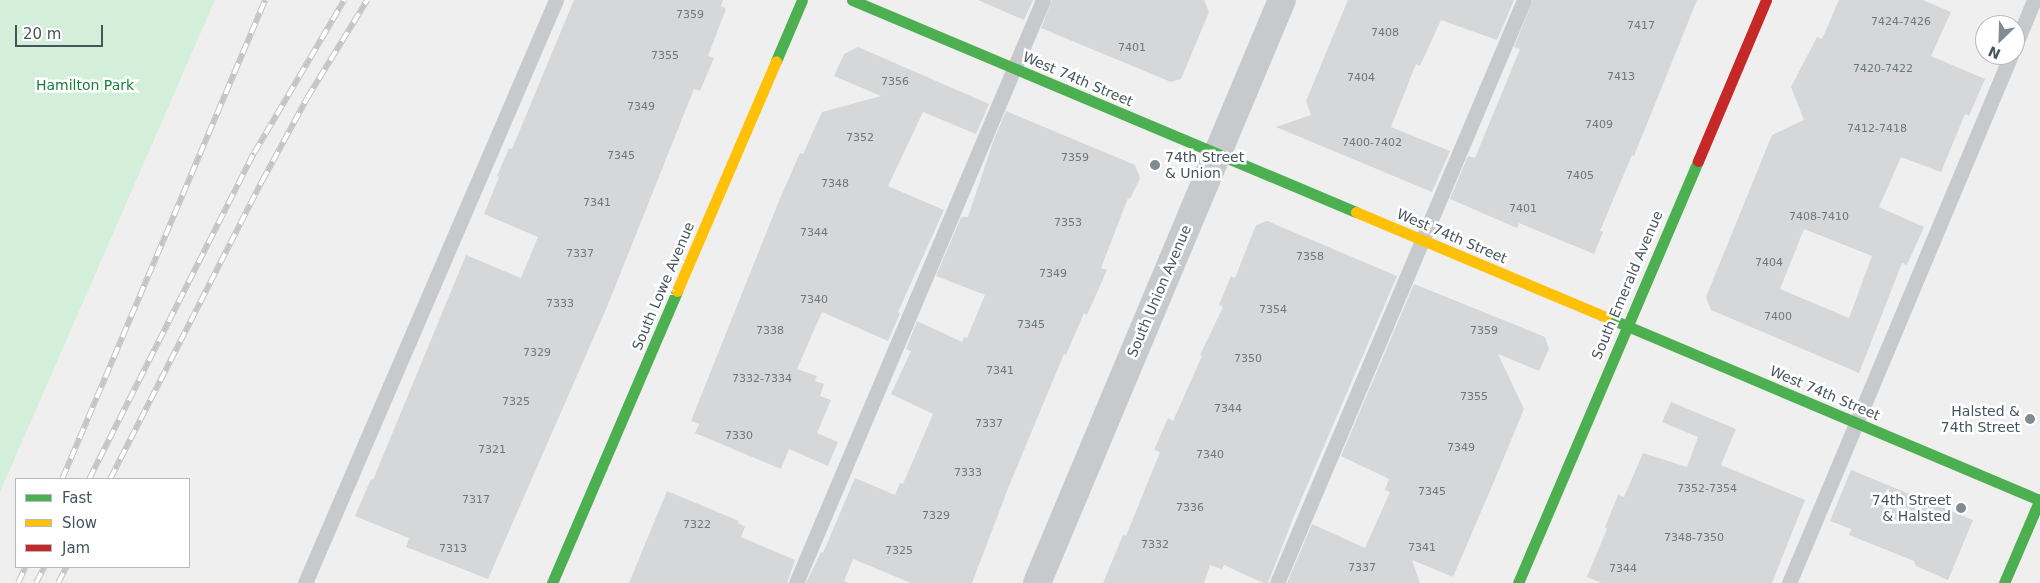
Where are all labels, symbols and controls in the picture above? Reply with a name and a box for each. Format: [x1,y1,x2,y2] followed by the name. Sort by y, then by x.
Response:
[676,8,704,22] house number: 7359
[18,15,105,47] scale bar
[1871,15,1931,29] house number: 7424-7426
[1975,15,2025,65] north arrow
[1627,19,1655,33] house number: 7417
[23,25,61,43] text: 20 m
[1371,26,1399,40] house number: 7408
[1118,41,1146,55] house number: 7401
[1986,43,2003,62] text: N
[1020,48,1136,110] street label: West 74th Street
[651,49,679,63] house number: 7355
[1853,62,1913,76] house number: 7420-7422
[1607,70,1635,84] house number: 7413
[1347,71,1375,85] house number: 7404
[881,75,909,89] house number: 7356
[36,77,134,93] park label: Hamilton Park
[627,100,655,114] house number: 7349
[1585,118,1613,132] house number: 7409
[1847,122,1907,136] house number: 7412-7418
[846,131,874,145] house number: 7352
[1342,136,1402,150] house number: 7400-7402
[607,149,635,163] house number: 7345
[1165,149,1244,182] place label: 74th Street & Union
[1061,151,1089,165] house number: 7359
[1149,159,1161,171] marker: 74th Street & Union
[1566,169,1594,183] house number: 7405
[821,177,849,191] house number: 7348
[583,196,611,210] house number: 7341
[1509,202,1537,216] house number: 7401
[1394,205,1510,267] street label: West 74th Street
[1588,208,1666,362] street label: South Emerald Avenue
[1789,210,1849,224] house number: 7408-7410
[1054,216,1082,230] house number: 7353
[628,219,698,353] street label: South Lowe Avenue
[1124,222,1194,360] street label: South Union Avenue
[800,226,828,240] house number: 7344
[566,247,594,261] house number: 7337
[1296,250,1324,264] house number: 7358
[1755,256,1783,270] house number: 7404
[1039,267,1067,281] house number: 7349
[800,293,828,307] house number: 7340
[546,297,574,311] house number: 7333
[1259,303,1287,317] house number: 7354
[1764,310,1792,324] house number: 7400
[1017,318,1045,332] house number: 7345
[756,324,784,338] house number: 7338
[1470,324,1498,338] house number: 7359
[523,346,551,360] house number: 7329
[1234,352,1262,366] house number: 7350
[1767,362,1883,424] street label: West 74th Street
[986,364,1014,378] house number: 7341
[732,372,792,386] house number: 7332-7334
[1460,390,1488,404] house number: 7355
[502,395,530,409] house number: 7325
[1214,402,1242,416] house number: 7344
[1941,403,2020,436] place label: Halsted & 74th Street
[2024,413,2036,425] marker: Halsted & 74th Street
[975,417,1003,431] house number: 7337
[725,429,753,443] house number: 7330
[1447,441,1475,455] house number: 7349
[478,443,506,457] house number: 7321
[1196,448,1224,462] house number: 7340
[954,466,982,480] house number: 7333
[15,478,190,568] legend
[1677,482,1737,496] house number: 7352-7354
[1418,485,1446,499] house number: 7345
[62,489,92,507] text: Fast
[1872,492,1951,524] place label: 74th Street & Halsted
[462,493,490,507] house number: 7317
[1176,501,1204,515] house number: 7336
[1955,502,1967,514] marker: 74th Street & Halsted
[922,509,950,523] house number: 7329
[62,514,97,532] text: Slow
[683,518,711,532] house number: 7322
[1664,531,1724,545] house number: 7348-7350
[1141,538,1169,552] house number: 7332
[62,539,90,557] text: Jam
[1408,541,1436,555] house number: 7341
[439,542,467,556] house number: 7313
[885,544,913,558] house number: 7325
[1348,561,1376,575] house number: 7337
[1609,562,1637,576] house number: 7344

